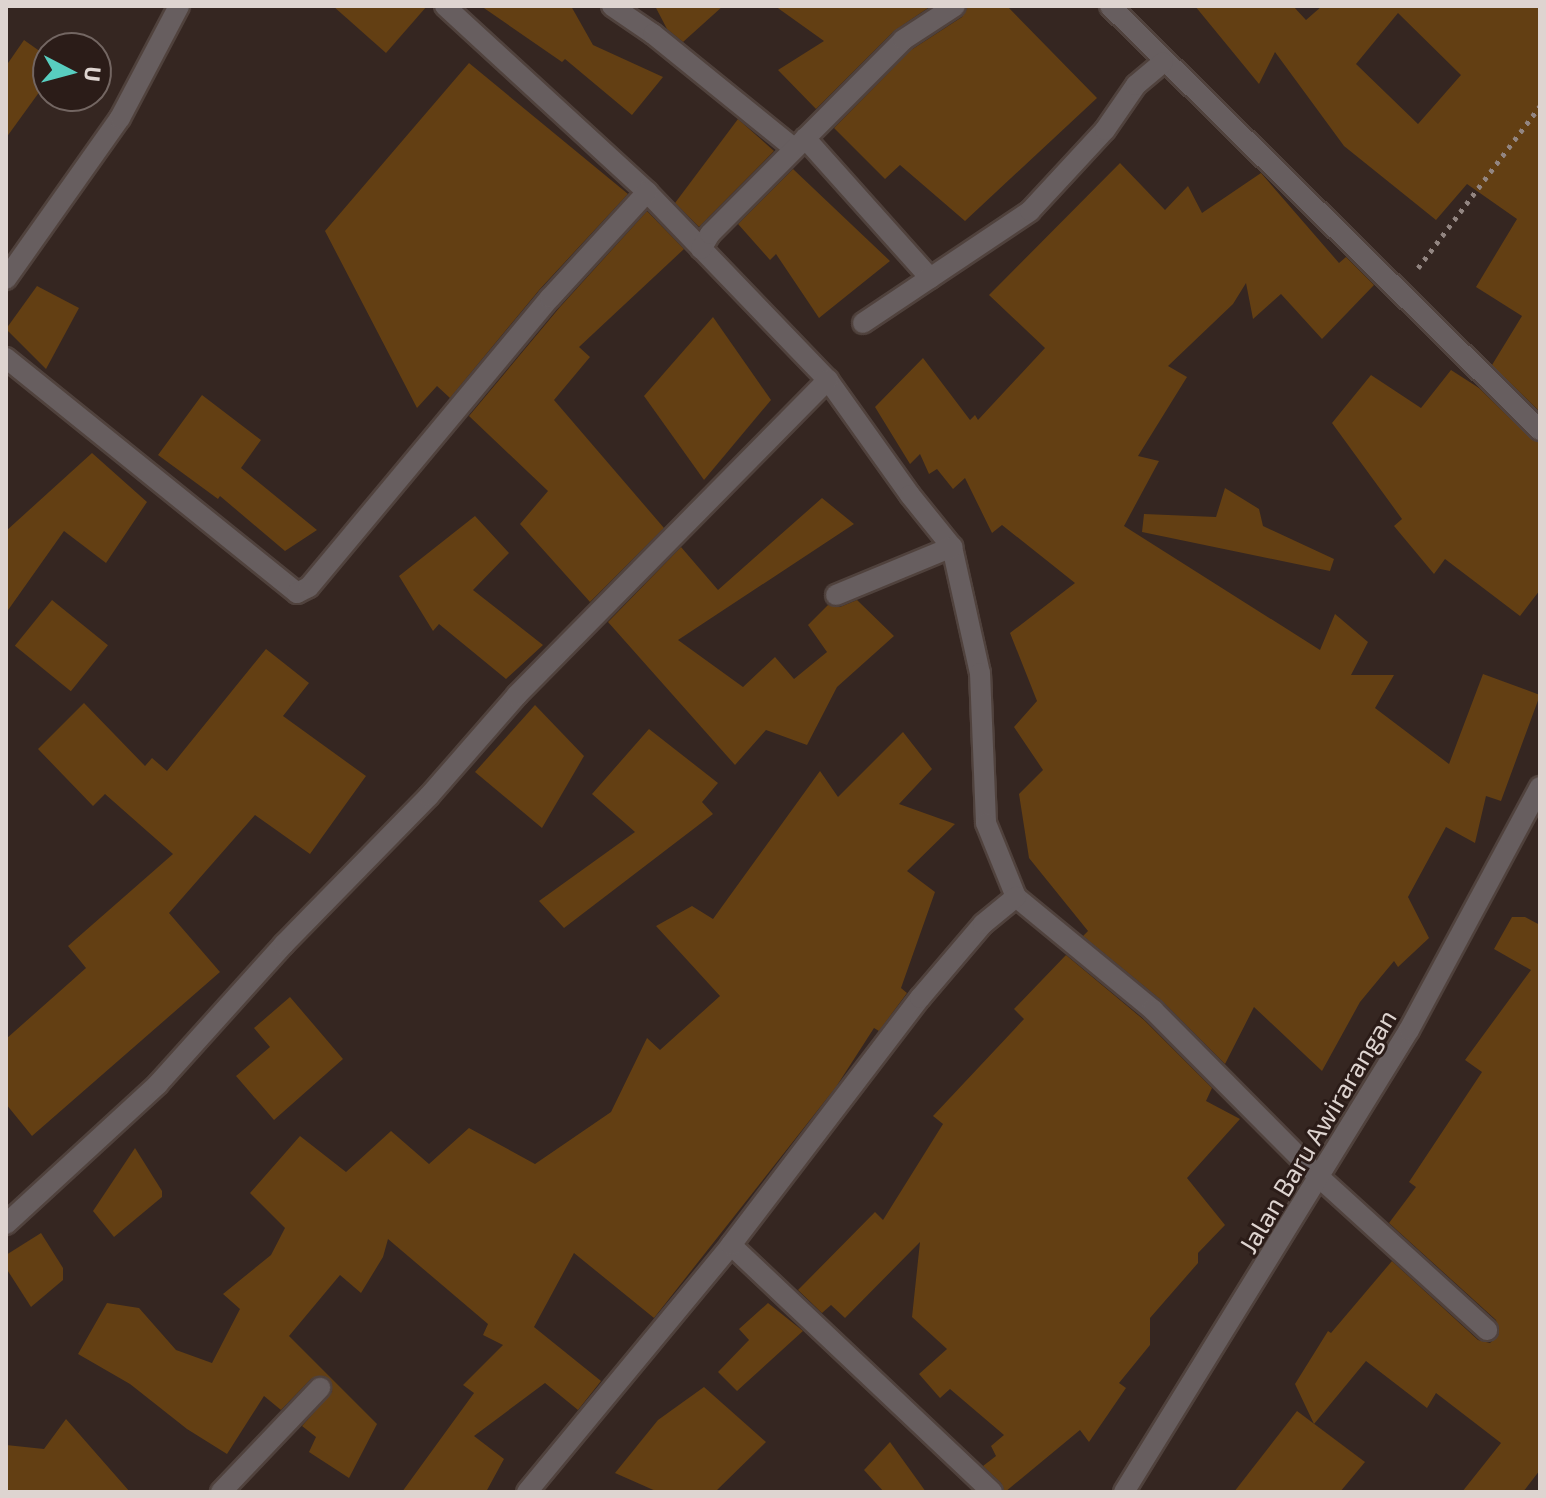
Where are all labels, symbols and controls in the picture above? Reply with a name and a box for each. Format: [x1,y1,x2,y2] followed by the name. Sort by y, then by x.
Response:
[32,32,112,112] north arrow
[80,65,108,83] text: U
[1232,1003,1402,1259] street label: Jalan Baru Awirarangan

